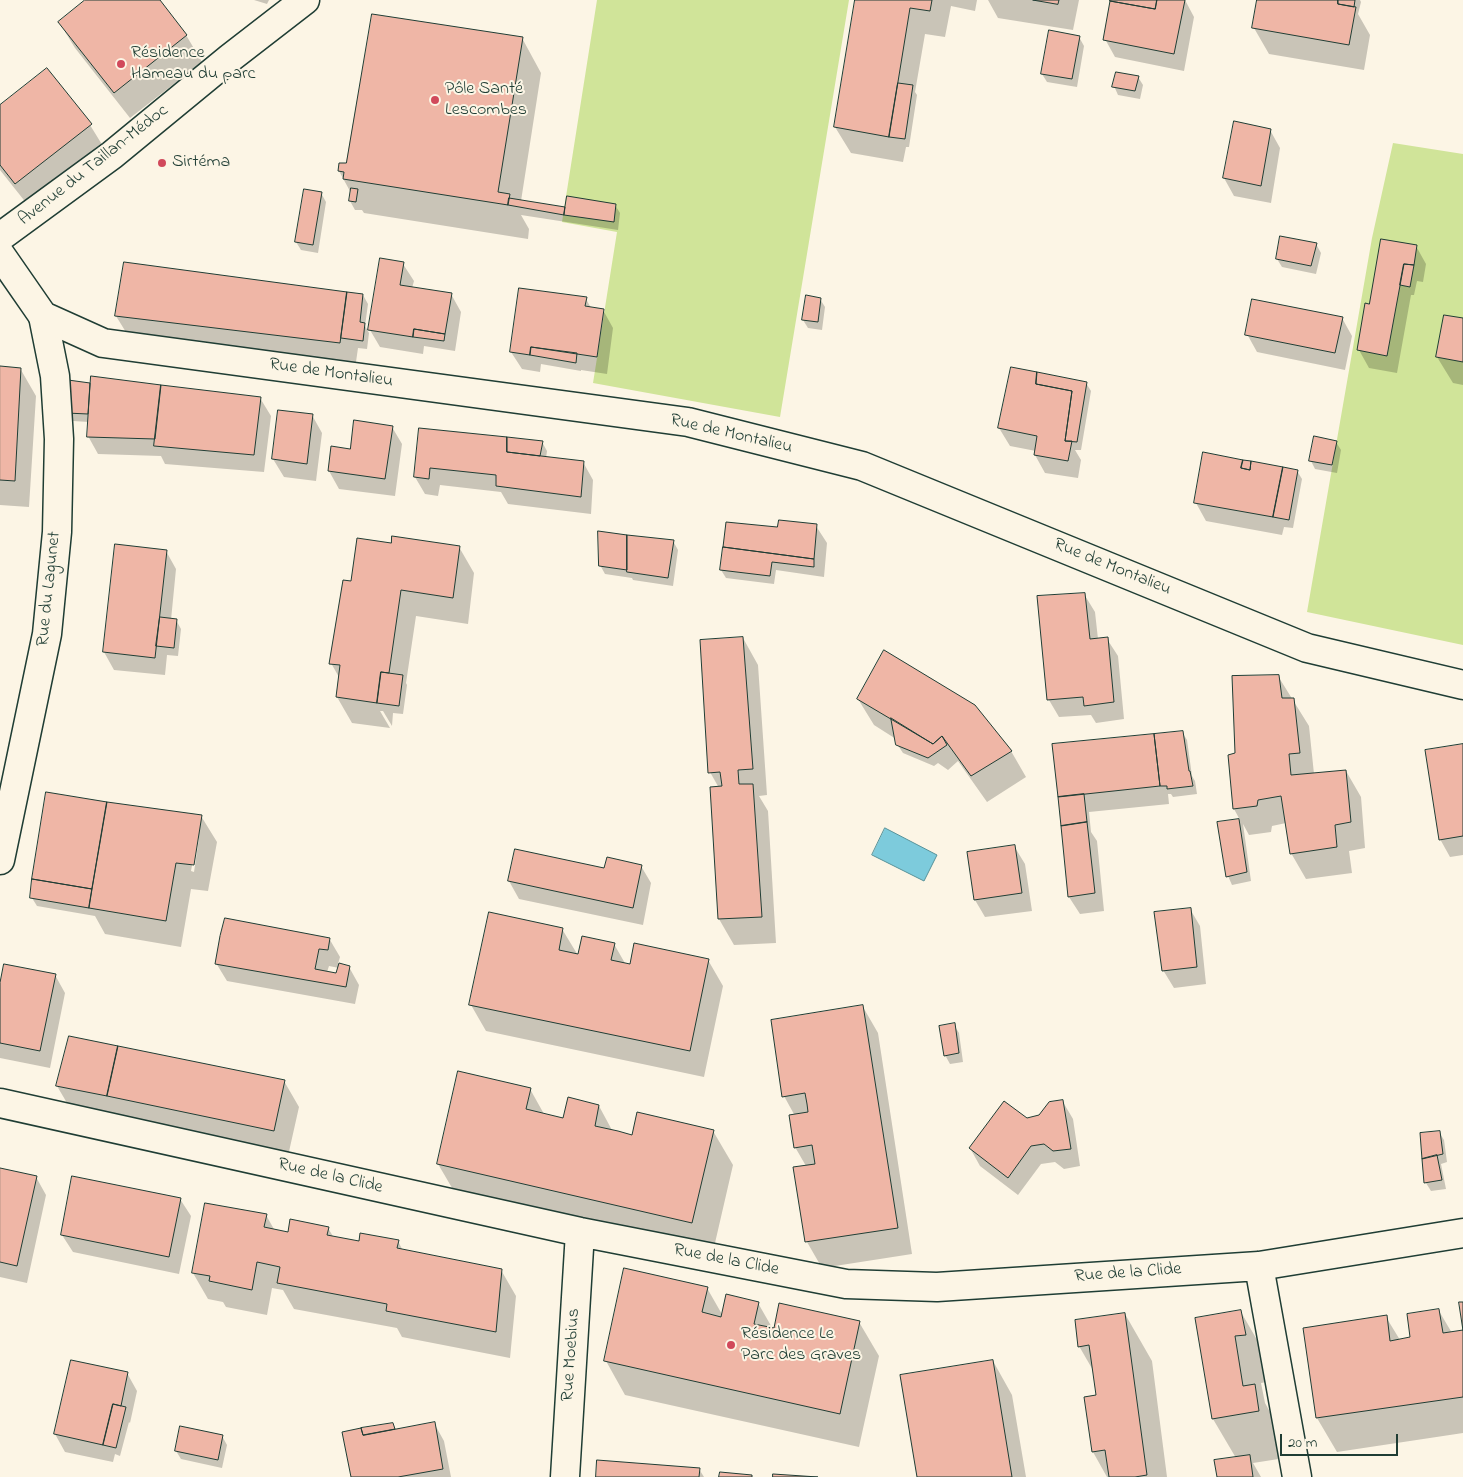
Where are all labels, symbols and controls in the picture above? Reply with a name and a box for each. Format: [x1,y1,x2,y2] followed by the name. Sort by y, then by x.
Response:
[131,43,256,86] place label: Résidence Hameau du parc
[115,58,127,70] marker: Résidence Hameau du parc
[445,79,527,122] place label: Pôle Santé Lescombes
[429,94,441,106] marker: Pôle Santé Lescombes
[15,101,173,231] street label: Avenue du Taillan-Médoc
[172,152,230,174] place label: Sirtéma
[156,157,168,169] marker: Sirtéma
[268,355,394,393] street label: Rue de Montalieu
[668,410,794,460] street label: Rue de Montalieu
[33,531,67,647] street label: Rue du Lagunet
[1050,535,1174,601] street label: Rue de Montalieu
[275,1154,385,1200] street label: Rue de la Clide
[671,1240,781,1282] street label: Rue de la Clide
[1074,1259,1182,1289] street label: Rue de la Clide
[558,1308,586,1402] street label: Rue Moebius
[741,1324,861,1366] place label: Résidence Le Parc des Graves
[725,1339,737,1351] marker: Résidence Le Parc des Graves
[1283,1424,1400,1456] scale bar
[1288,1432,1317,1454] text: 20 m

